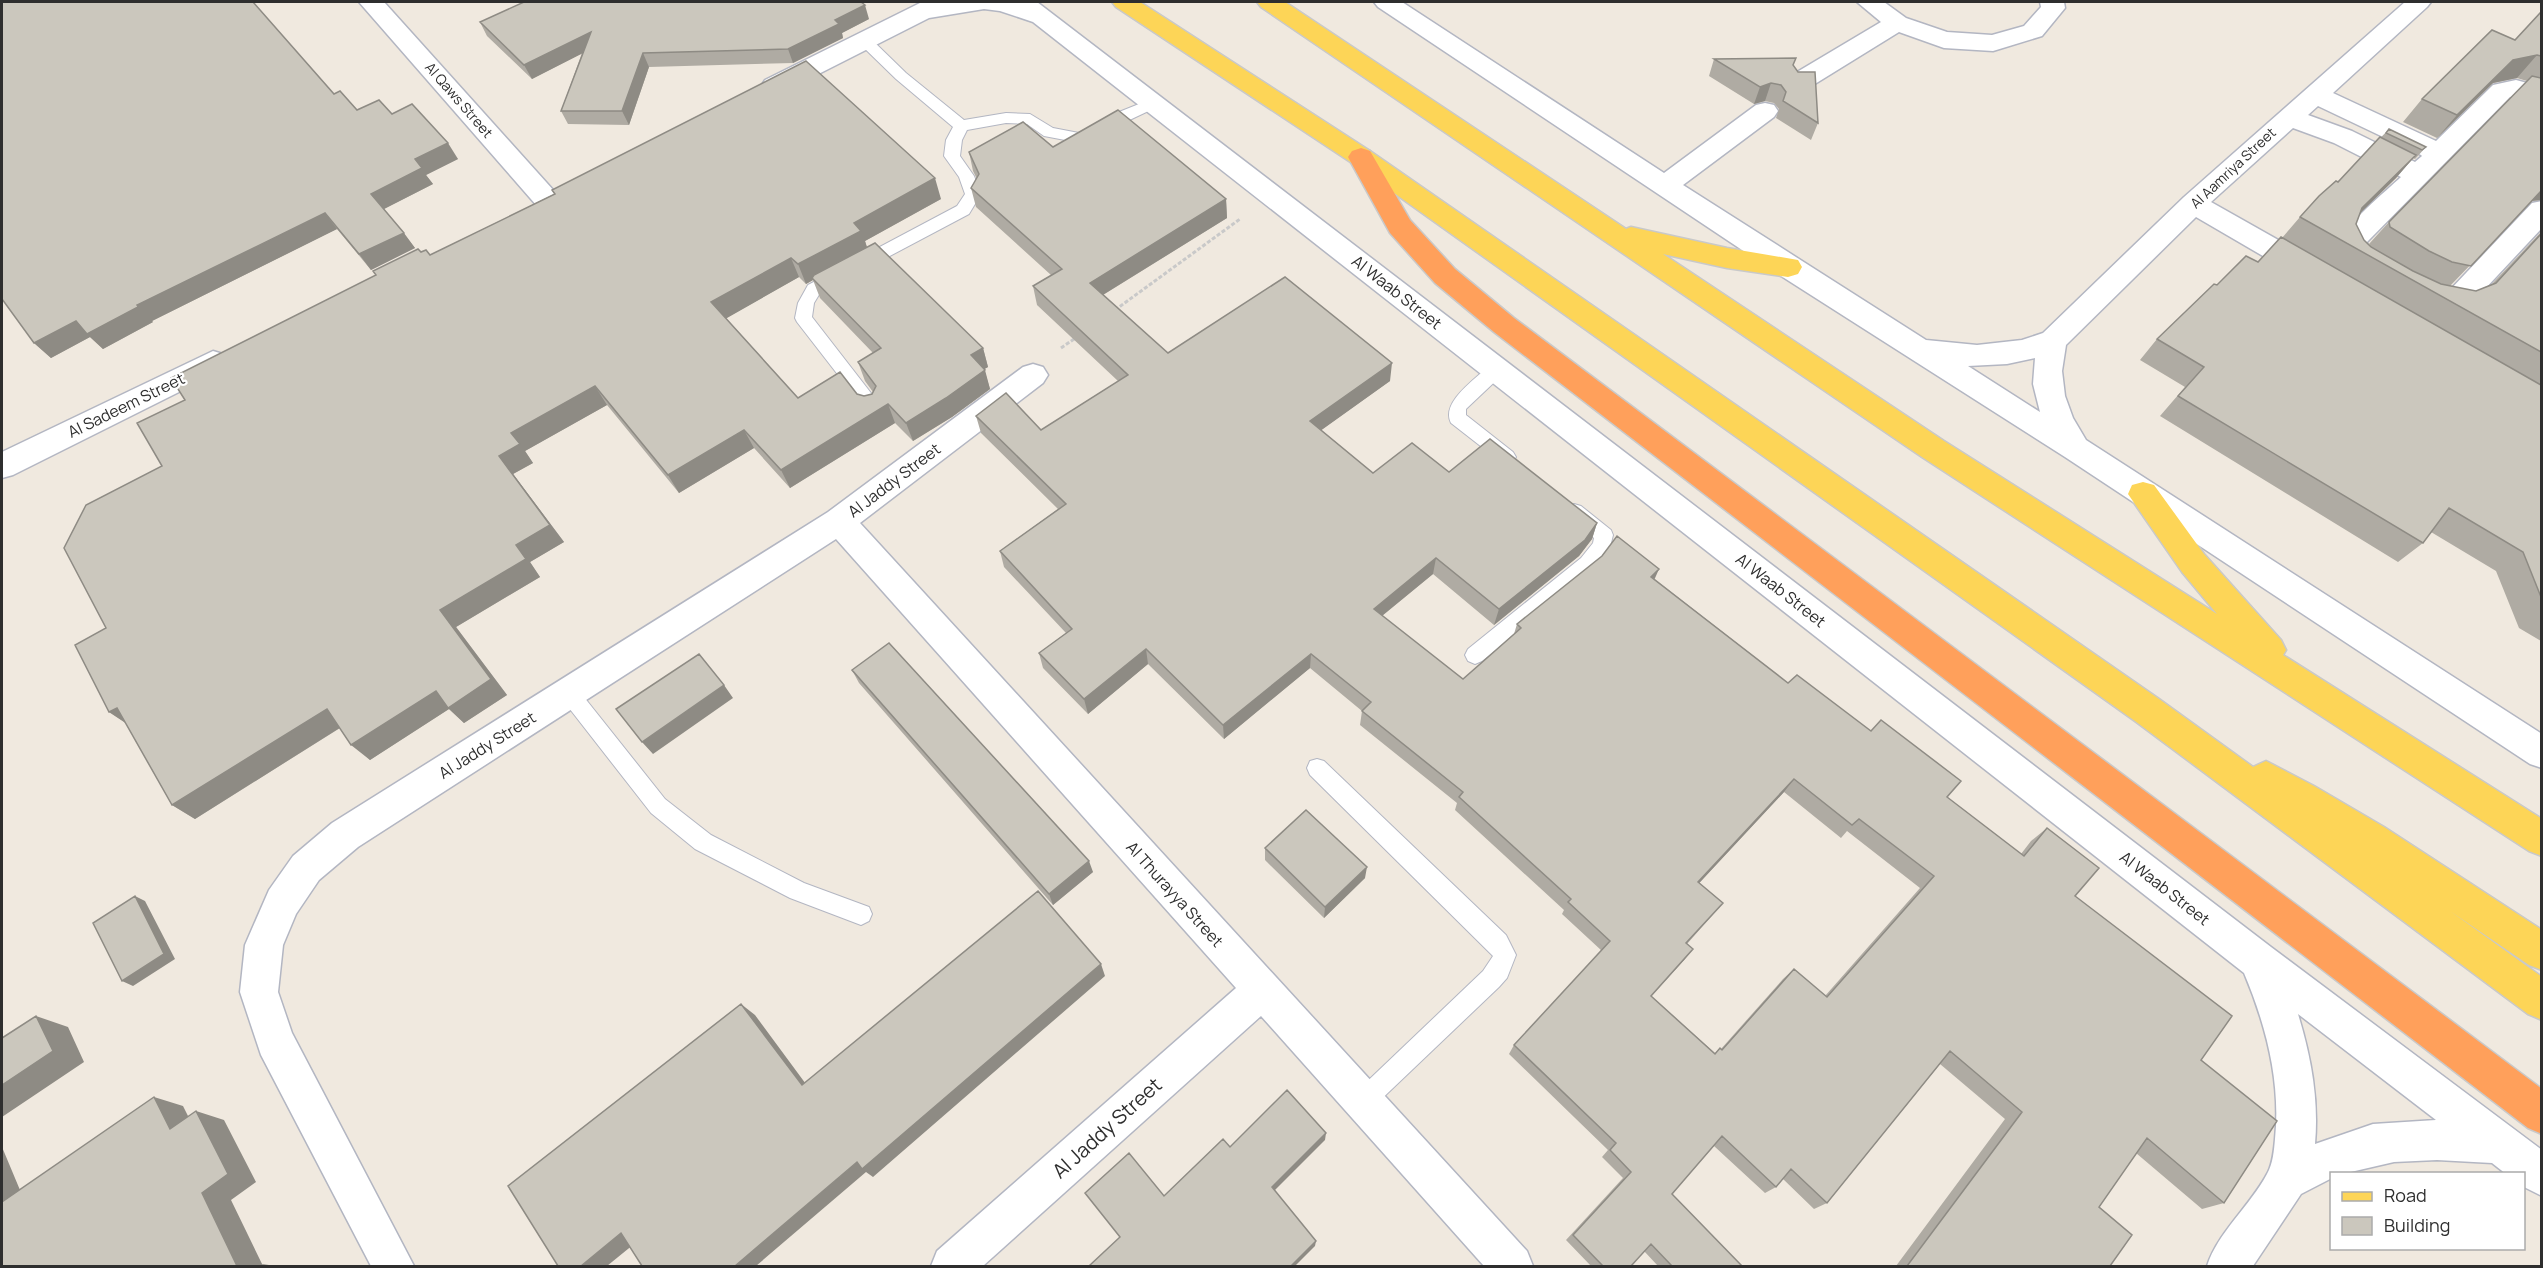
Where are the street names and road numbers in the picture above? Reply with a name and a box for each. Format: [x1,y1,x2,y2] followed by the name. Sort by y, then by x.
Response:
[421,58,498,142] street label: Al Qaws Street
[2186,123,2280,212] street label: Al Aamriya Street
[1347,250,1447,334] street label: Al Waab Street
[64,367,188,443] street label: Al Sadeem Street
[843,438,945,522] street label: Al Jaddy Street
[1731,548,1831,632] street label: Al Waab Street
[434,706,540,784] street label: Al Jaddy Street
[1122,836,1228,952] street label: Al Thurayya Street
[2115,846,2215,930] street label: Al Waab Street
[1046,1071,1167,1184] street label: Al Jaddy Street

